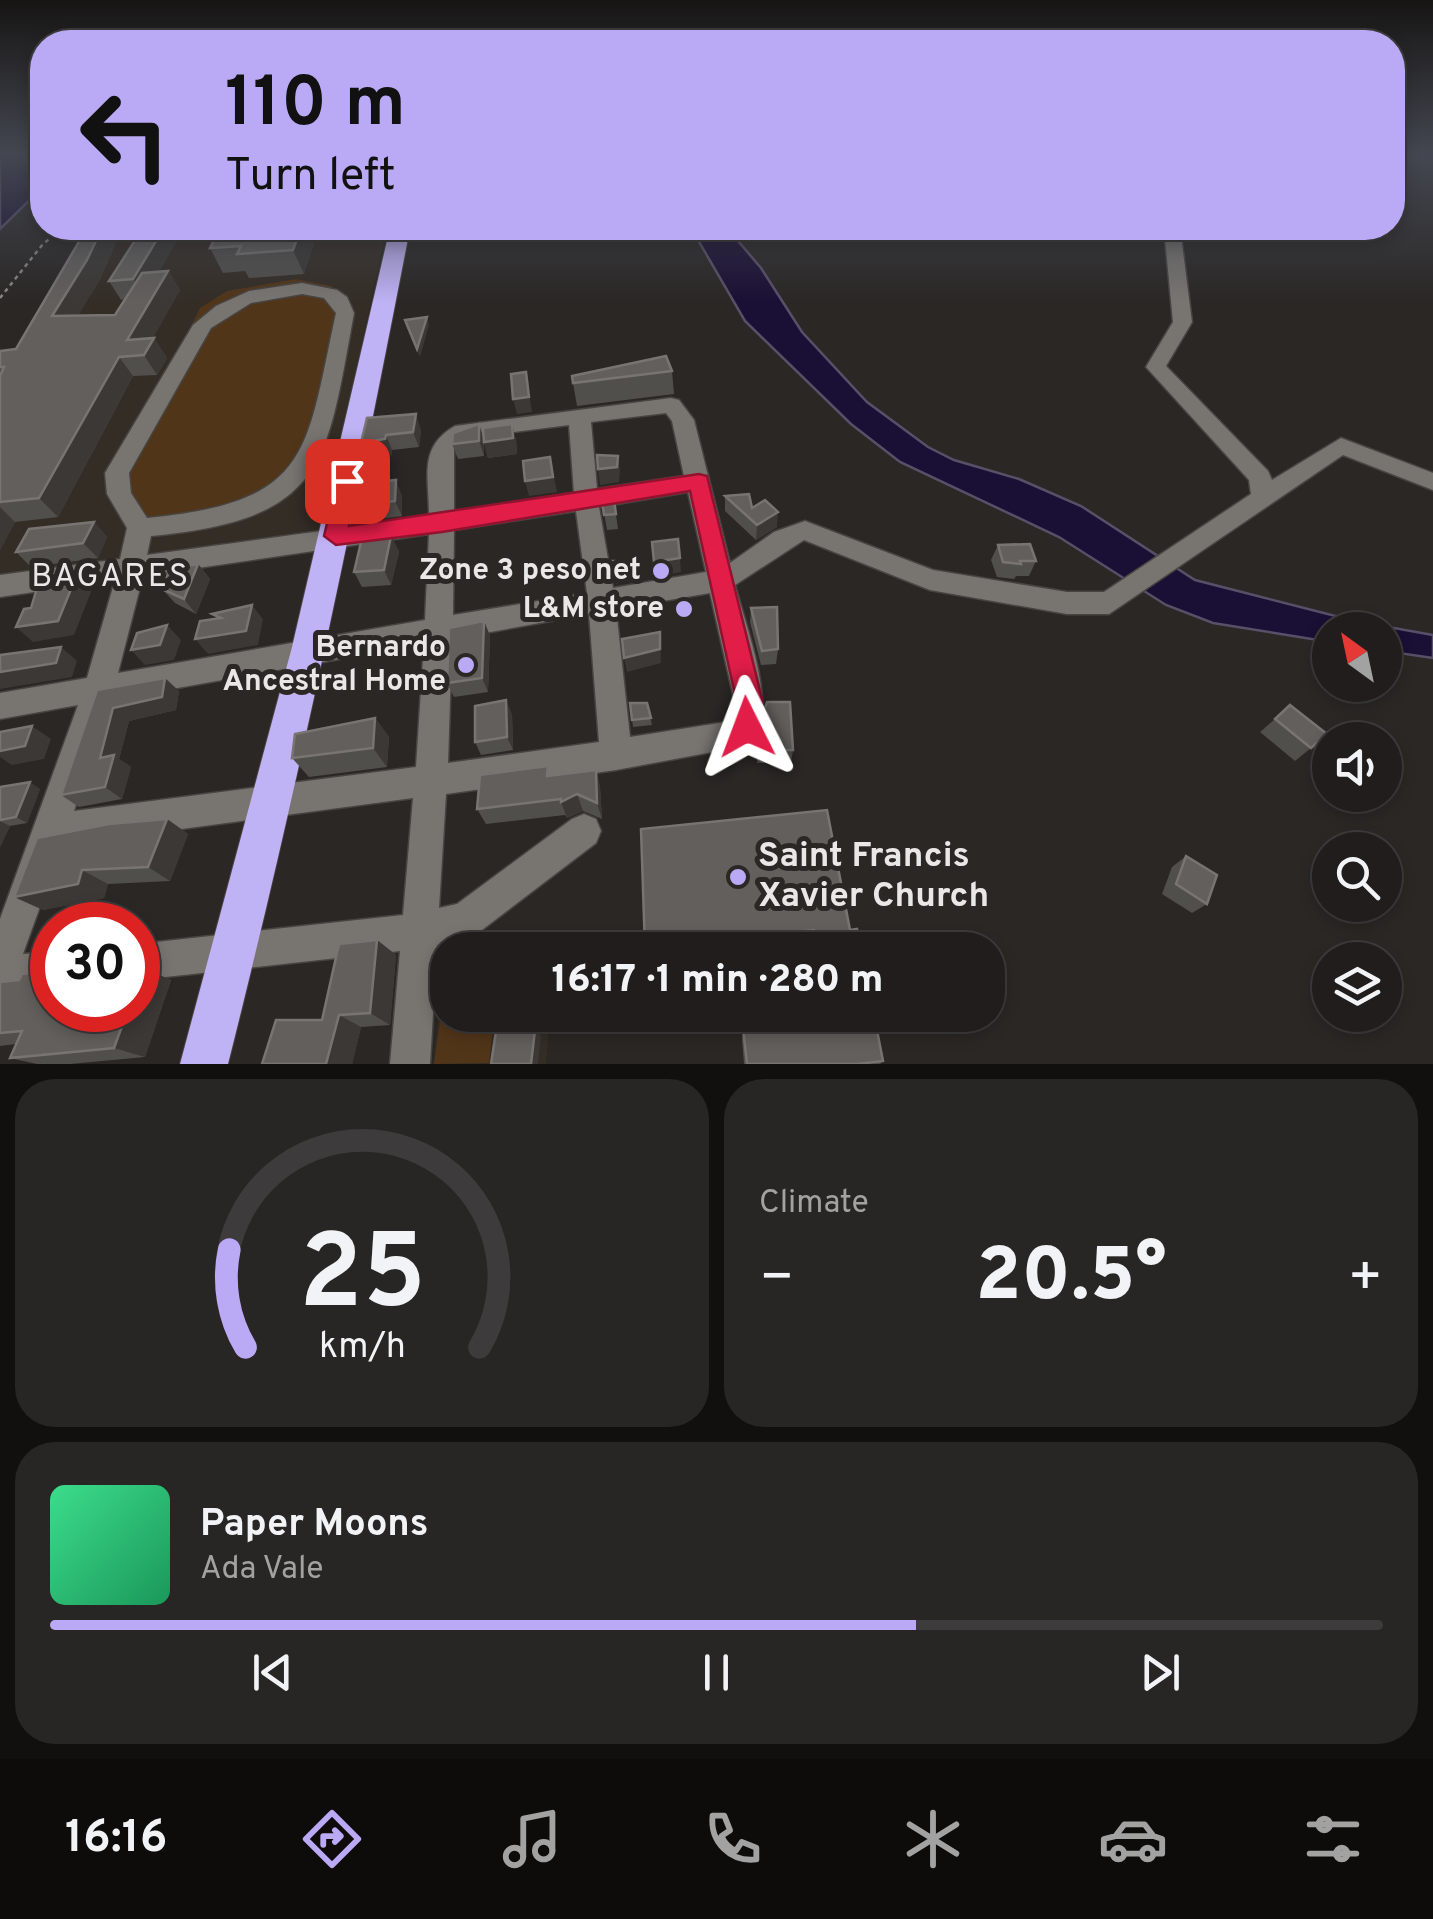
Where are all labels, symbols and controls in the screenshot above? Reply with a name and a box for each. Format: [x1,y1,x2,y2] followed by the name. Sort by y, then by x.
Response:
[225,62,406,151] text: 110 m
[60,70,190,200] icon: left
[225,149,396,206] text: Turn left
[305,439,390,524] pin
[320,454,375,509] icon: arrive
[419,553,641,590] place label: Zone 3 peso net
[31,558,191,598] district label: BAGARES
[650,560,672,582] marker: Zone 3 peso net
[523,591,664,628] place label: L&M store
[673,598,695,620] marker: L&M store
[1312,612,1402,702] north arrow
[1312,612,1402,1032] map controls
[222,630,446,701] place label: Bernardo Ancestral Home
[455,654,477,676] marker: Bernardo Ancestral Home
[695,675,799,779] position arrow
[1312,722,1402,812] button: sound
[1312,832,1402,922] button: search
[758,835,989,919] place label: Saint Francis Xavier Church
[727,866,749,888] marker: Saint Francis Xavier Church
[30,902,160,1032] speed limit sign: 30
[1312,942,1402,1032] button: layers
[551,957,884,1006] text: 16:17 · 1 min · 280 m
[759,1184,869,1224] text: Climate
[298,1213,426,1345] text: 25
[975,1232,1167,1327] text: 20.5°
[759,1245,794,1315] text: −
[1348,1245,1383,1315] text: +
[319,1325,405,1371] text: km/h
[200,1501,429,1550] text: Paper Moons
[200,1550,324,1590] text: Ada Vale
[245,1645,300,1700] icon: previous
[689,1645,744,1700] icon: pause
[1133,1645,1188,1700] icon: next
[297,1804,367,1874] icon: directions
[497,1804,567,1874] icon: music
[698,1804,768,1874] icon: phone
[898,1804,968,1874] icon: climate
[1098,1804,1168,1874] icon: car
[1298,1804,1368,1874] icon: filters
[65,1811,167,1868] text: 16:16

